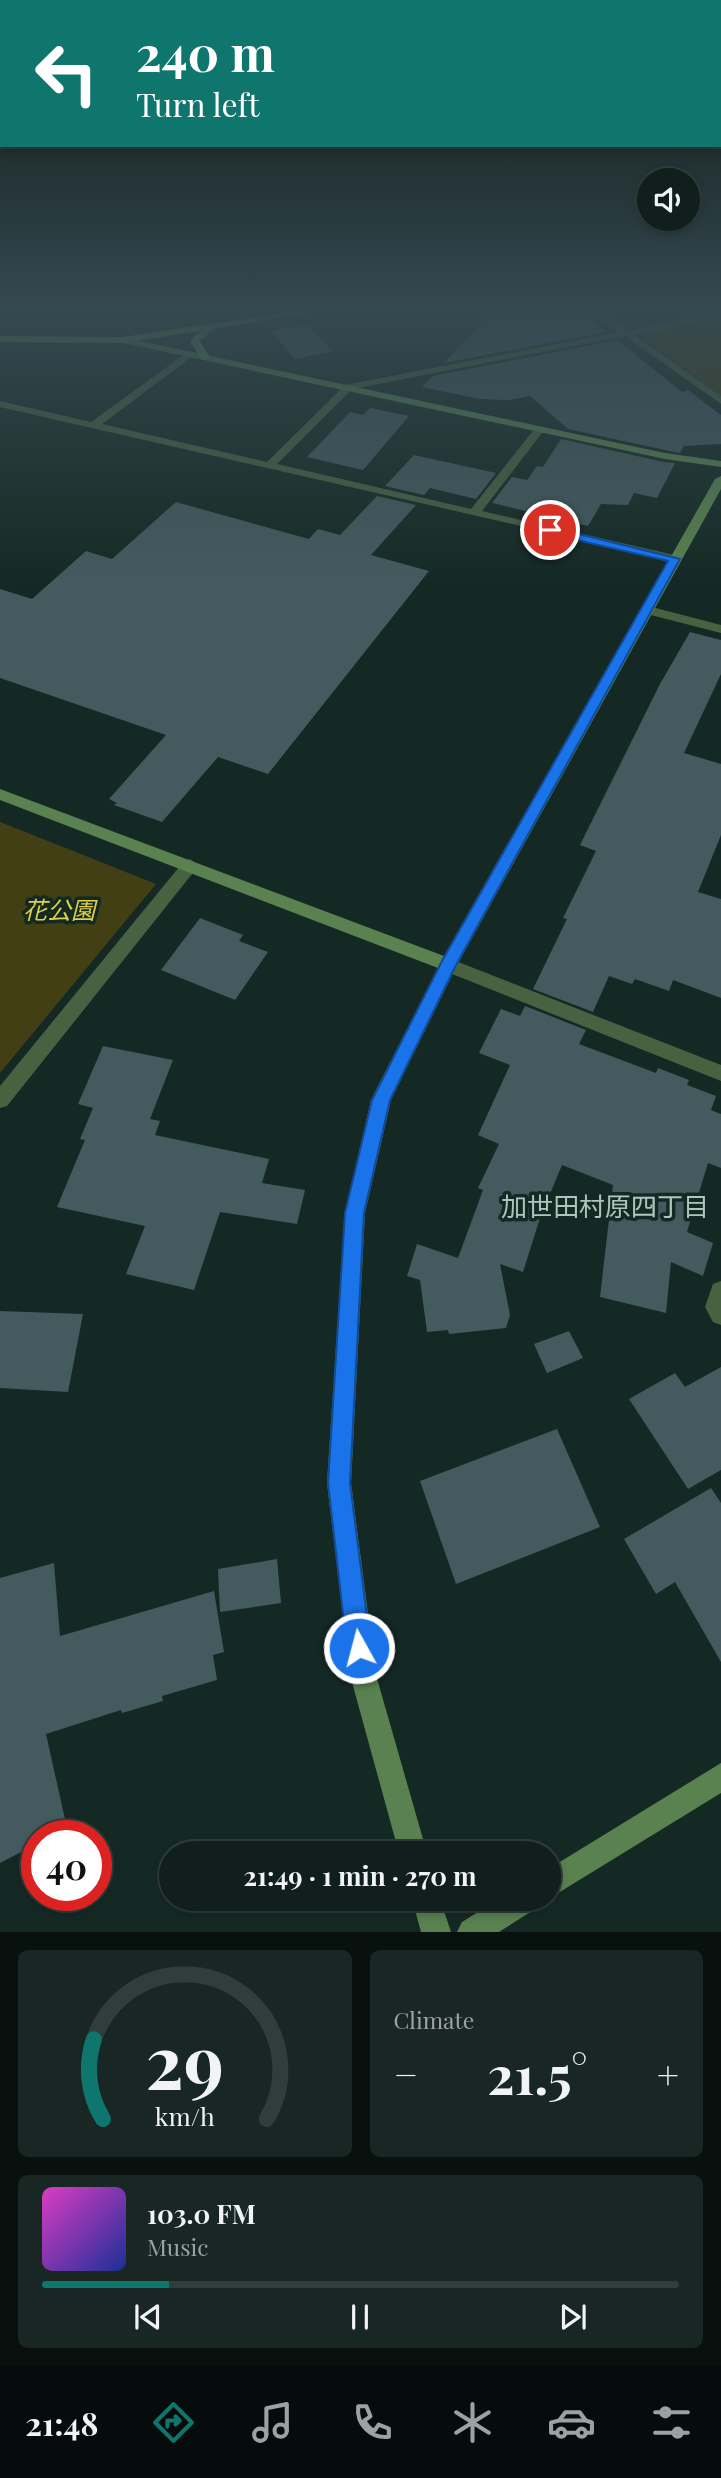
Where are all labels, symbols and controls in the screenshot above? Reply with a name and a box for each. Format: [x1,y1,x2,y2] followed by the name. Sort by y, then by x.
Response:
[136,19,275,84] text: 240 m
[21,28,112,119] icon: left
[136,82,260,125] text: Turn left
[637,168,700,231] map controls
[637,168,700,231] button: sound
[520,500,580,560] pin
[531,511,569,549] icon: arrive
[23,893,98,925] park label: 花公園
[501,1188,709,1223] district label: 加世田村原四丁目
[322,1611,396,1685] position arrow
[21,1820,112,1911] speed limit sign: 40
[243,1858,477,1893] text: 21:49 · 1 min · 270 m
[394,2004,474,2035] text: Climate
[146,2011,224,2108] text: 29
[487,2039,588,2108] text: 21.5°
[394,2048,418,2099] text: −
[657,2048,679,2099] text: +
[155,2099,215,2132] text: km/h
[147,2196,256,2231] text: 103.0 FM
[147,2231,208,2262] text: Music
[129,2298,167,2336] icon: previous
[341,2298,379,2336] icon: pause
[554,2298,592,2336] icon: next
[149,2398,198,2447] icon: directions
[248,2398,297,2447] icon: music
[348,2398,397,2447] icon: phone
[448,2398,497,2447] icon: climate
[547,2398,596,2447] icon: car
[647,2398,696,2447] icon: filters
[25,2401,98,2444] text: 21:48

